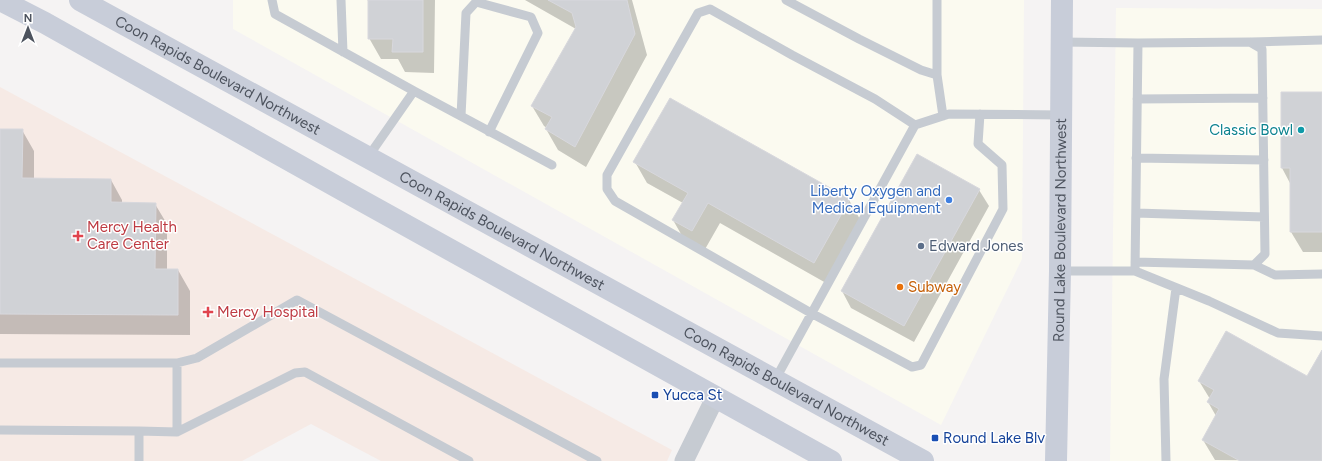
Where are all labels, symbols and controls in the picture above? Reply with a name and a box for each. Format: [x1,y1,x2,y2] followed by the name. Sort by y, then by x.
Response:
[8,8,48,48] north arrow
[24,12,32,25] text: N
[112,12,324,139] street label: Coon Rapids Boulevard Northwest
[1050,118,1070,342] street label: Round Lake Boulevard Northwest
[1209,121,1293,139] place label: Classic Bowl
[1296,125,1306,135] marker: Classic Bowl
[396,167,608,294] street label: Coon Rapids Boulevard Northwest
[810,182,941,217] place label: Liberty Oxygen and Medical Equipment
[944,195,954,205] marker: Liberty Oxygen and Medical Equipment
[87,218,177,253] place label: Mercy Health Care Center
[72,230,84,242] marker: Mercy Health Care Center
[929,237,1023,255] place label: Edward Jones
[916,241,926,251] marker: Edward Jones
[908,278,961,296] place label: Subway
[895,282,905,292] marker: Subway
[217,303,318,321] place label: Mercy Hospital
[202,306,214,318] marker: Mercy Hospital
[680,323,892,450] street label: Coon Rapids Boulevard Northwest
[663,386,723,404] place label: Yucca St
[650,390,660,400] marker: Yucca St
[943,429,1045,447] place label: Round Lake Blv
[930,433,940,443] marker: Round Lake Blv

